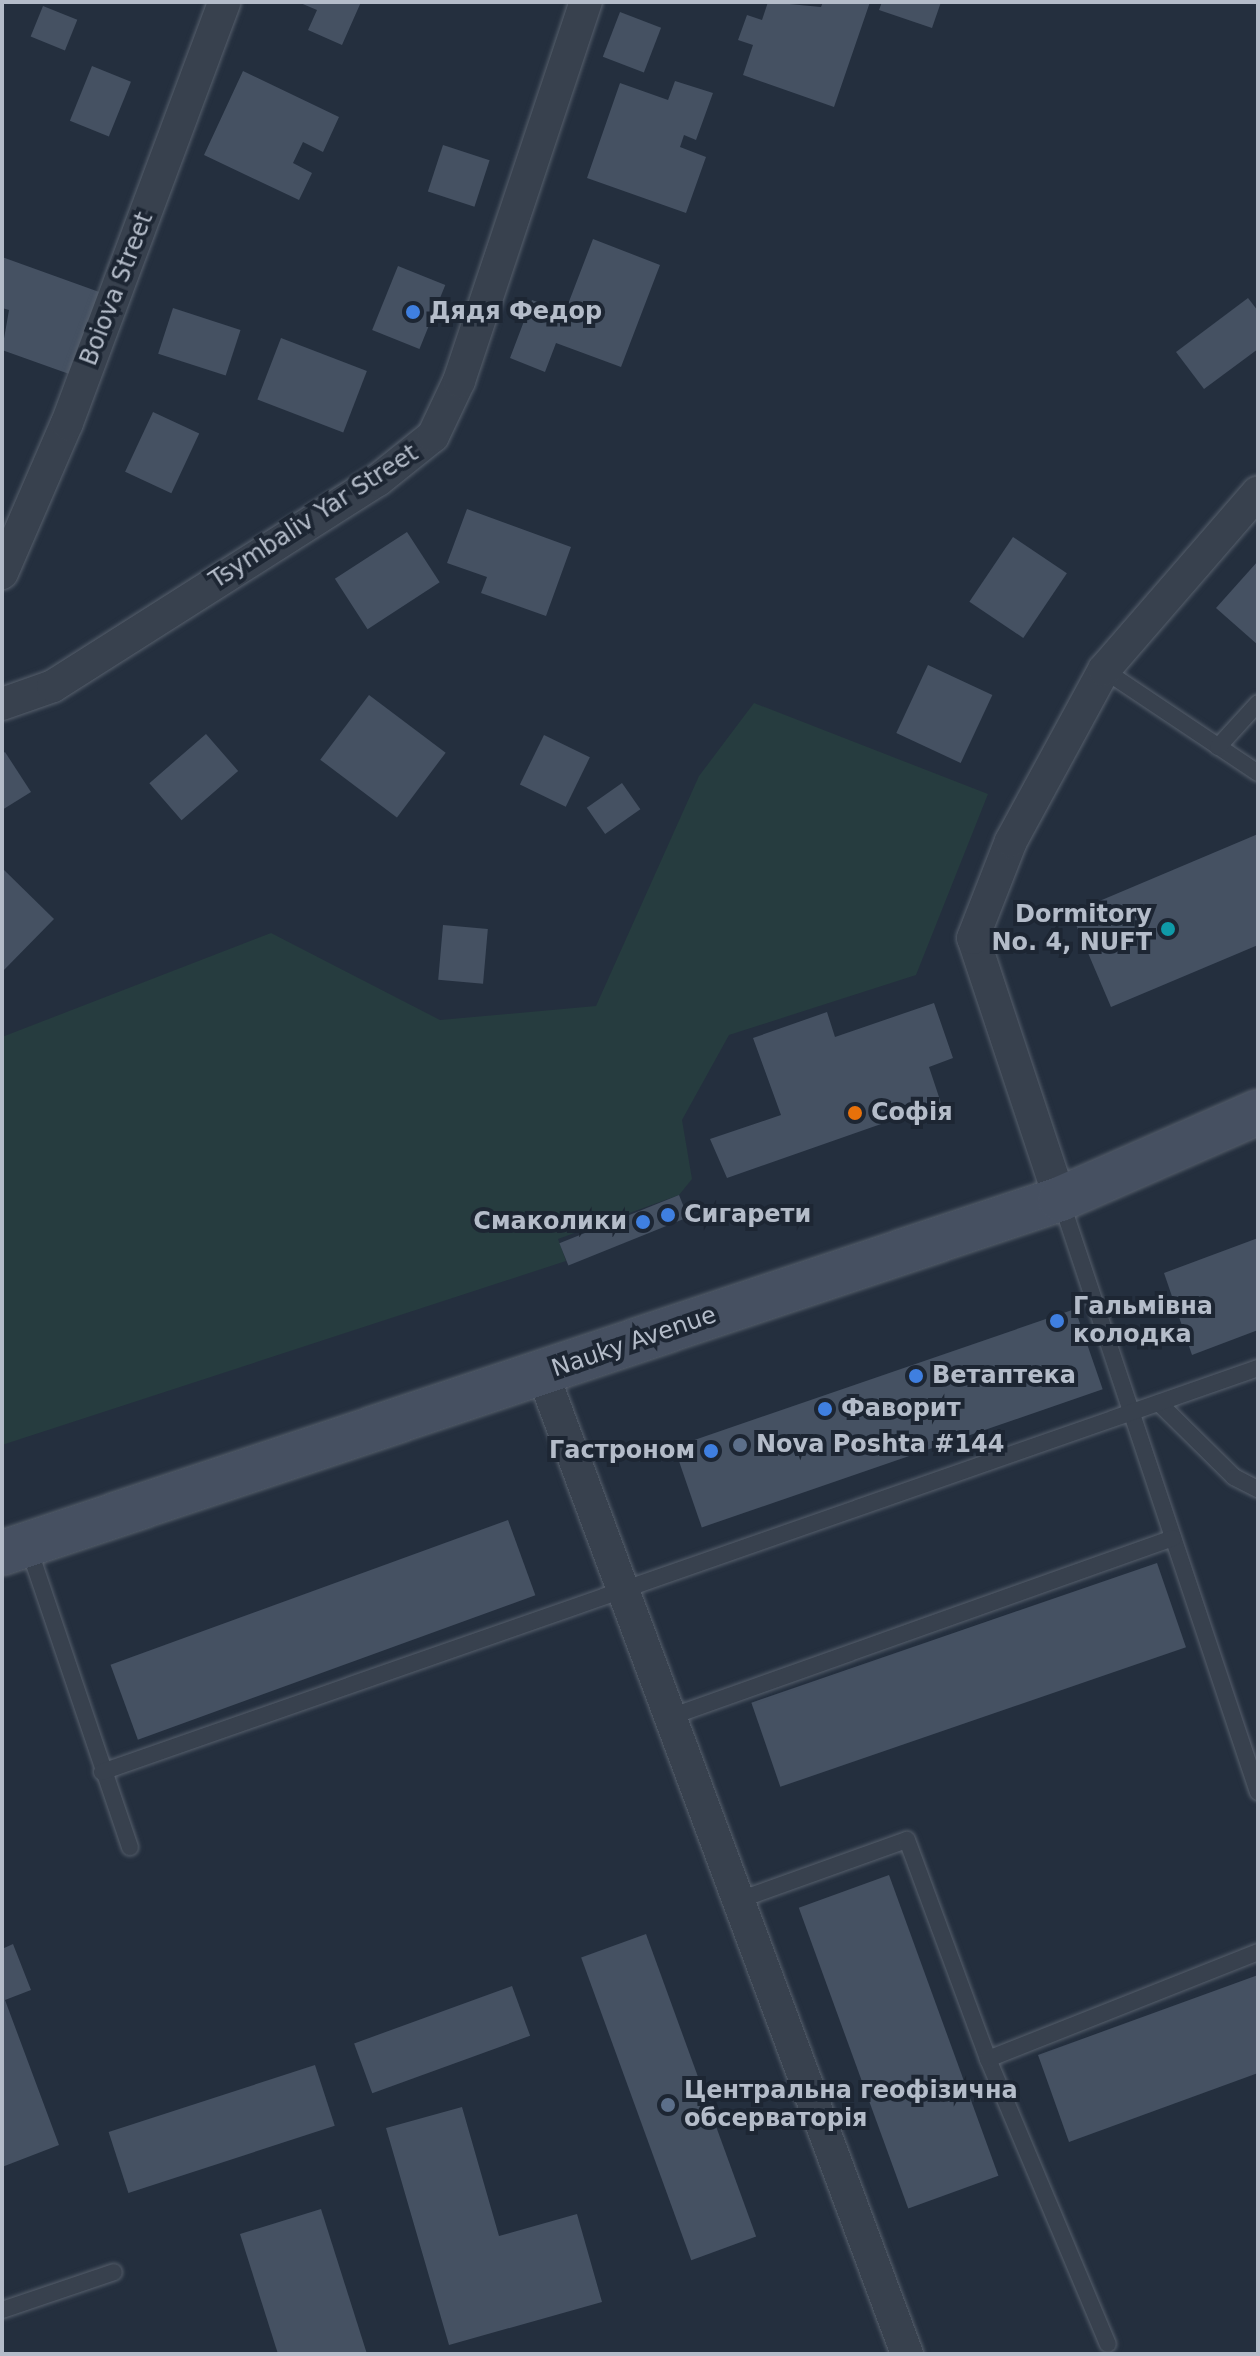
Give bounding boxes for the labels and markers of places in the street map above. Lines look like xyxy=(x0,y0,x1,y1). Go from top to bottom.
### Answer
place label: Дядя Федор xyxy=(429,298,602,326)
marker: Дядя Федор xyxy=(404,303,422,321)
place label: Dormitory No. 4, NUFT xyxy=(991,901,1152,957)
marker: Dormitory No. 4, NUFT xyxy=(1159,920,1177,938)
place label: Софія xyxy=(871,1099,953,1127)
marker: Софія xyxy=(846,1104,864,1122)
place label: Сигарети xyxy=(684,1201,811,1229)
marker: Сигарети xyxy=(659,1206,677,1224)
place label: Смаколики xyxy=(473,1208,627,1236)
marker: Смаколики xyxy=(634,1213,652,1231)
place label: Гальмівна колодка xyxy=(1073,1293,1213,1349)
marker: Гальмівна колодка xyxy=(1048,1312,1066,1330)
place label: Ветаптека xyxy=(932,1362,1076,1390)
marker: Ветаптека xyxy=(907,1367,925,1385)
place label: Фаворит xyxy=(841,1395,961,1423)
marker: Фаворит xyxy=(816,1400,834,1418)
place label: Nova Poshta #144 xyxy=(756,1431,1004,1459)
marker: Nova Poshta #144 xyxy=(731,1436,749,1454)
place label: Гастроном xyxy=(549,1437,695,1465)
marker: Гастроном xyxy=(702,1442,720,1460)
place label: Центральна геофізична обсерваторія xyxy=(684,2077,1018,2133)
marker: Центральна геофізична обсерваторія xyxy=(659,2096,677,2114)

